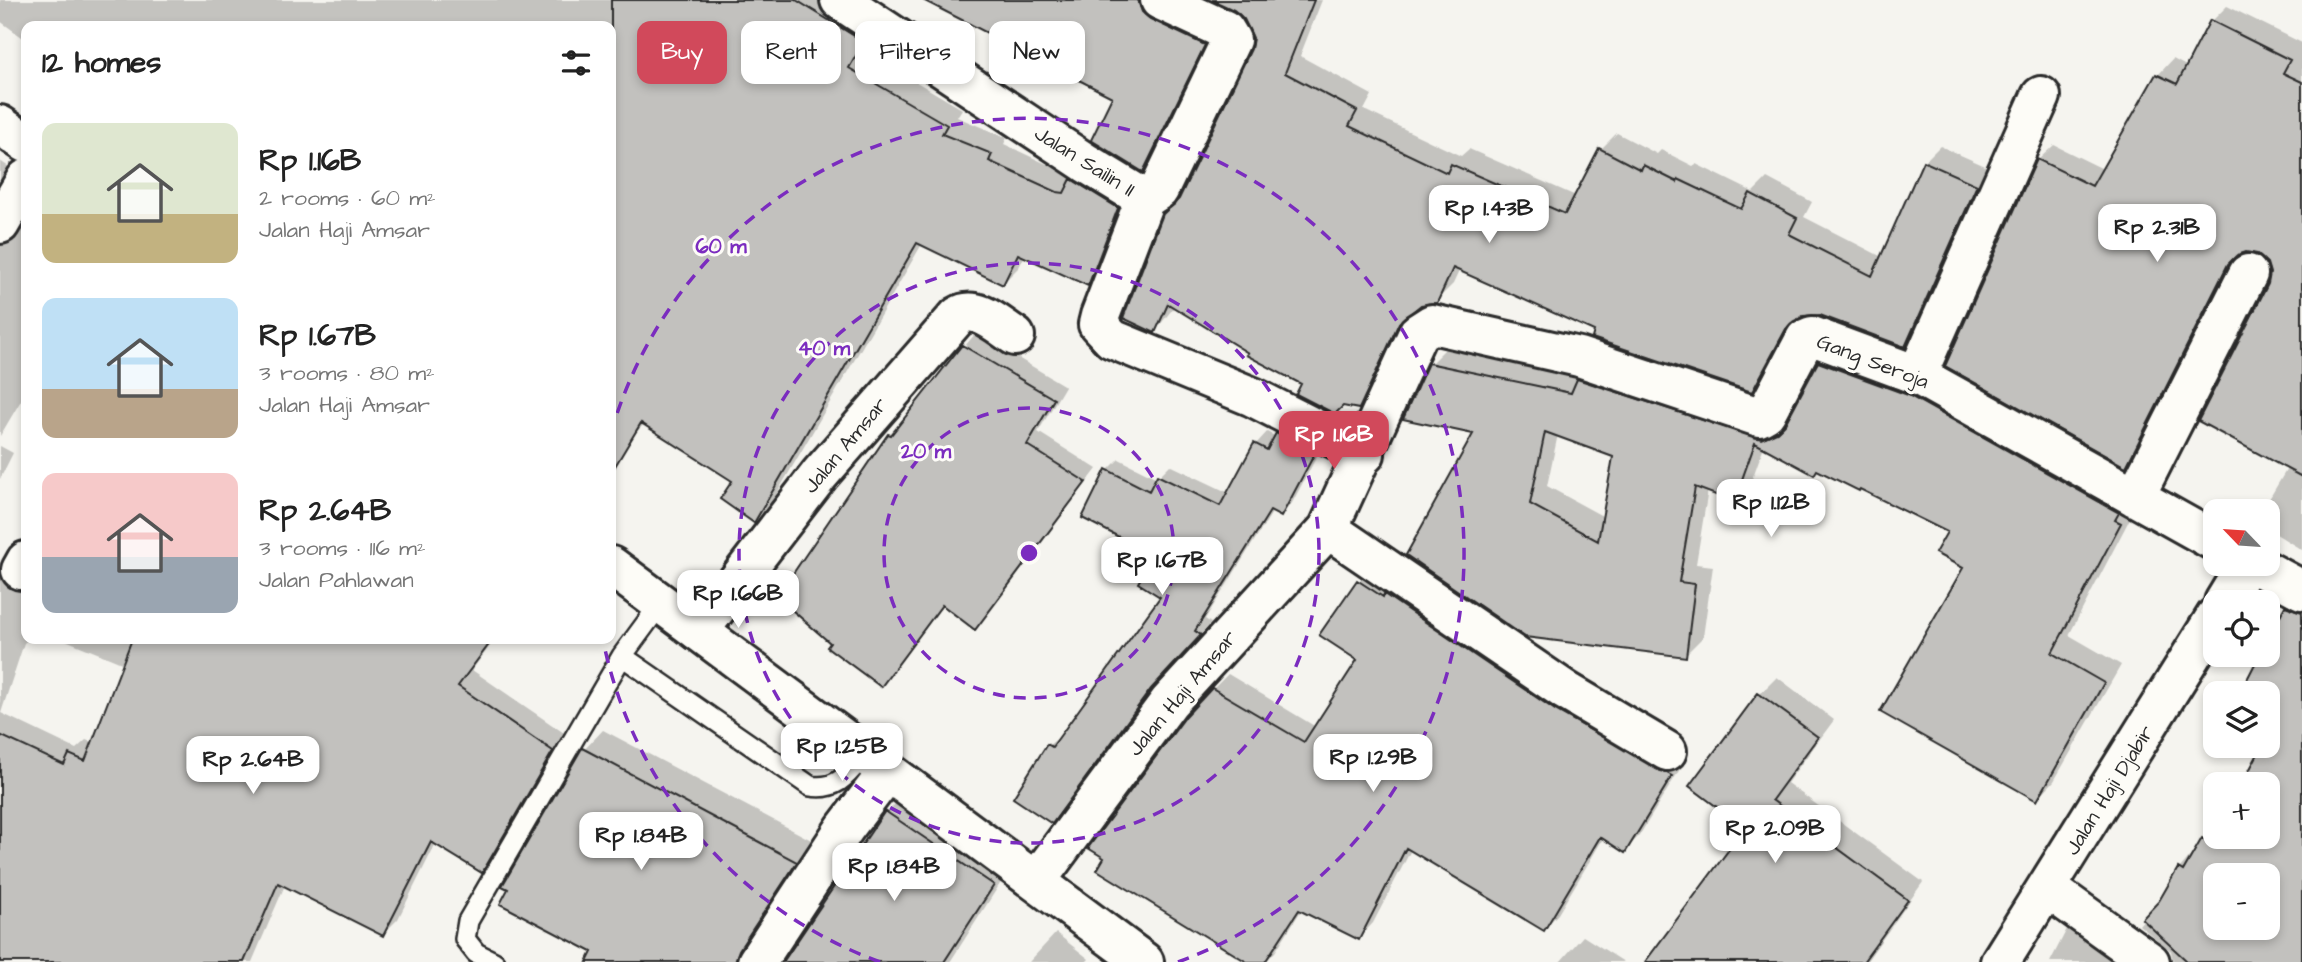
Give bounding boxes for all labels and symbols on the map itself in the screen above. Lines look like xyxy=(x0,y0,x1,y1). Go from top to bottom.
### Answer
street label: Jalan Sailin II xyxy=(1029,119,1141,204)
pin: Rp 1.43B xyxy=(1417,186,1561,245)
pin: Rp 2.31B xyxy=(2085,204,2229,264)
text: 60 m xyxy=(695,232,747,261)
street label: Gang Seroja xyxy=(1812,327,1933,398)
text: 40 m xyxy=(798,334,851,363)
street label: Jalan Amsar xyxy=(797,391,894,500)
pin: Rp 1.16B xyxy=(1262,412,1406,471)
text: 20 m xyxy=(900,437,952,466)
pin: Rp 1.12B xyxy=(1699,480,1843,539)
north arrow xyxy=(2203,499,2280,576)
pin: Rp 1.67B xyxy=(1090,538,1234,597)
centre of rings xyxy=(1017,541,1041,565)
pin: Rp 1.66B xyxy=(666,570,810,630)
street label: Jalan Haji Amsar xyxy=(1121,624,1244,762)
street label: Jalan Haji Djabir xyxy=(2058,719,2161,861)
pin: Rp 1.25B xyxy=(770,724,914,783)
pin: Rp 1.29B xyxy=(1301,734,1445,794)
pin: Rp 2.64B xyxy=(181,736,325,796)
pin: Rp 2.09B xyxy=(1703,806,1847,865)
pin: Rp 1.84B xyxy=(569,812,713,872)
pin: Rp 1.84B xyxy=(822,844,966,903)

